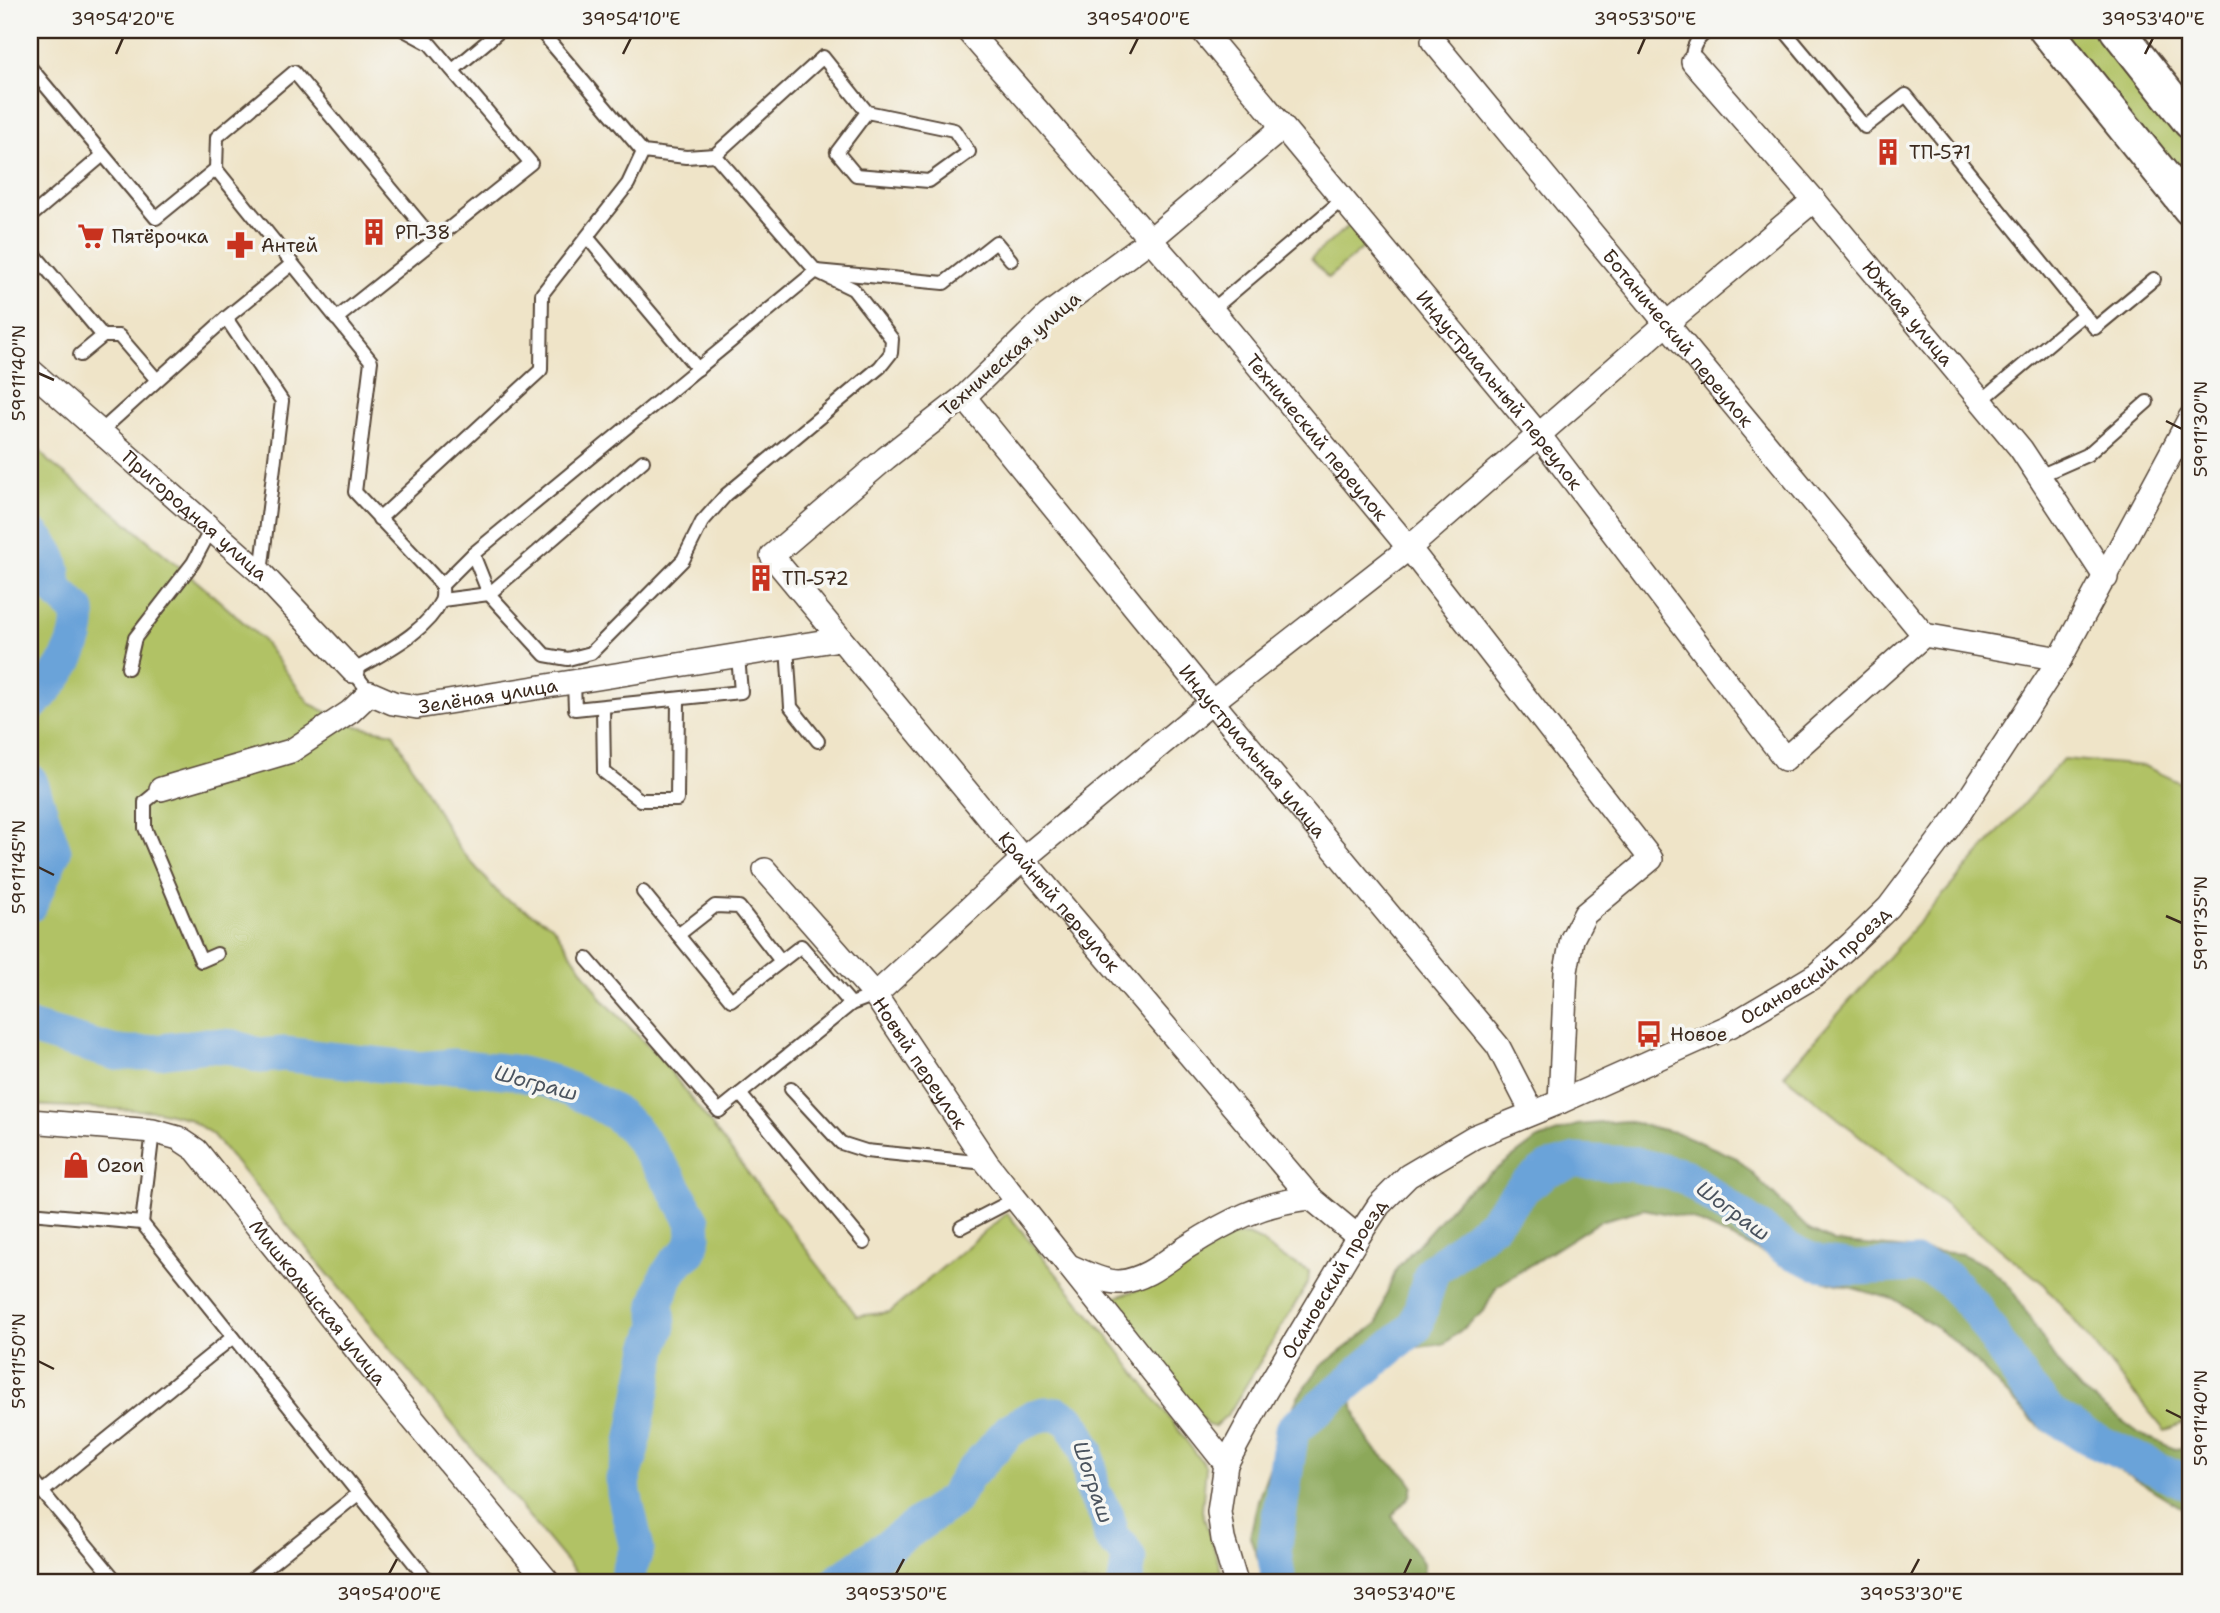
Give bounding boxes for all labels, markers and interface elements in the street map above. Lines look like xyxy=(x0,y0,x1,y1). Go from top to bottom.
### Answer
text: 39°54'20"E xyxy=(71,7,175,31)
text: 39°54'10"E xyxy=(581,7,681,31)
text: 39°54'00"E xyxy=(1086,7,1190,31)
text: 39°53'50"E xyxy=(1594,7,1696,31)
text: 39°53'40"E xyxy=(2101,7,2205,31)
building icon: ТП-571 xyxy=(1873,137,1903,167)
place label: ТП-571 xyxy=(1909,140,1971,165)
building icon: РП-38 xyxy=(359,217,389,247)
place label: РП-38 xyxy=(395,220,450,245)
supermarket icon: Пятёрочка xyxy=(76,221,106,251)
place label: Пятёрочка xyxy=(112,224,208,249)
pharmacy icon: Антей xyxy=(225,230,255,260)
place label: Антей xyxy=(261,233,318,258)
street label: Ботанический переулок xyxy=(1597,244,1759,432)
street label: Южная улица xyxy=(1857,256,1959,371)
street label: Индустриальный переулок xyxy=(1411,285,1588,495)
street label: Техническая улица xyxy=(934,286,1086,422)
text: 59°11'40"N xyxy=(7,325,31,421)
street label: Технический переулок xyxy=(1241,348,1394,526)
text: 59°11'30"N xyxy=(2189,381,2213,477)
street label: Пригородная улица xyxy=(117,445,273,586)
building icon: ТП-572 xyxy=(746,563,776,593)
place label: ТП-572 xyxy=(782,566,849,591)
street label: Индустриальная улица xyxy=(1174,659,1332,843)
street label: Зелёная улица xyxy=(417,672,559,719)
text: 59°11'45"N xyxy=(7,820,31,914)
street label: Крайный переулок xyxy=(993,826,1126,977)
text: 59°11'35"N xyxy=(2189,876,2213,970)
street label: Осановский проезд xyxy=(1735,901,1895,1030)
street label: Новый переулок xyxy=(867,992,973,1134)
bus stop icon: Новое xyxy=(1634,1019,1664,1049)
place label: Новое xyxy=(1670,1022,1728,1047)
water label: Шограш xyxy=(491,1058,581,1108)
shop icon: Ozon xyxy=(61,1150,91,1180)
place label: Ozon xyxy=(97,1153,144,1178)
water label: Шограш xyxy=(1690,1175,1776,1247)
street label: Осановский проезд xyxy=(1275,1194,1392,1363)
street label: Мишкольцская улица xyxy=(244,1214,392,1390)
text: 59°11'50"N xyxy=(7,1313,31,1409)
text: 59°11'40"N xyxy=(2189,1370,2213,1466)
water label: Шограш xyxy=(1066,1437,1120,1527)
text: 39°54'00"E xyxy=(337,1582,441,1606)
text: 39°53'50"E xyxy=(845,1582,947,1606)
text: 39°53'40"E xyxy=(1352,1582,1456,1606)
text: 39°53'30"E xyxy=(1859,1582,1963,1606)

